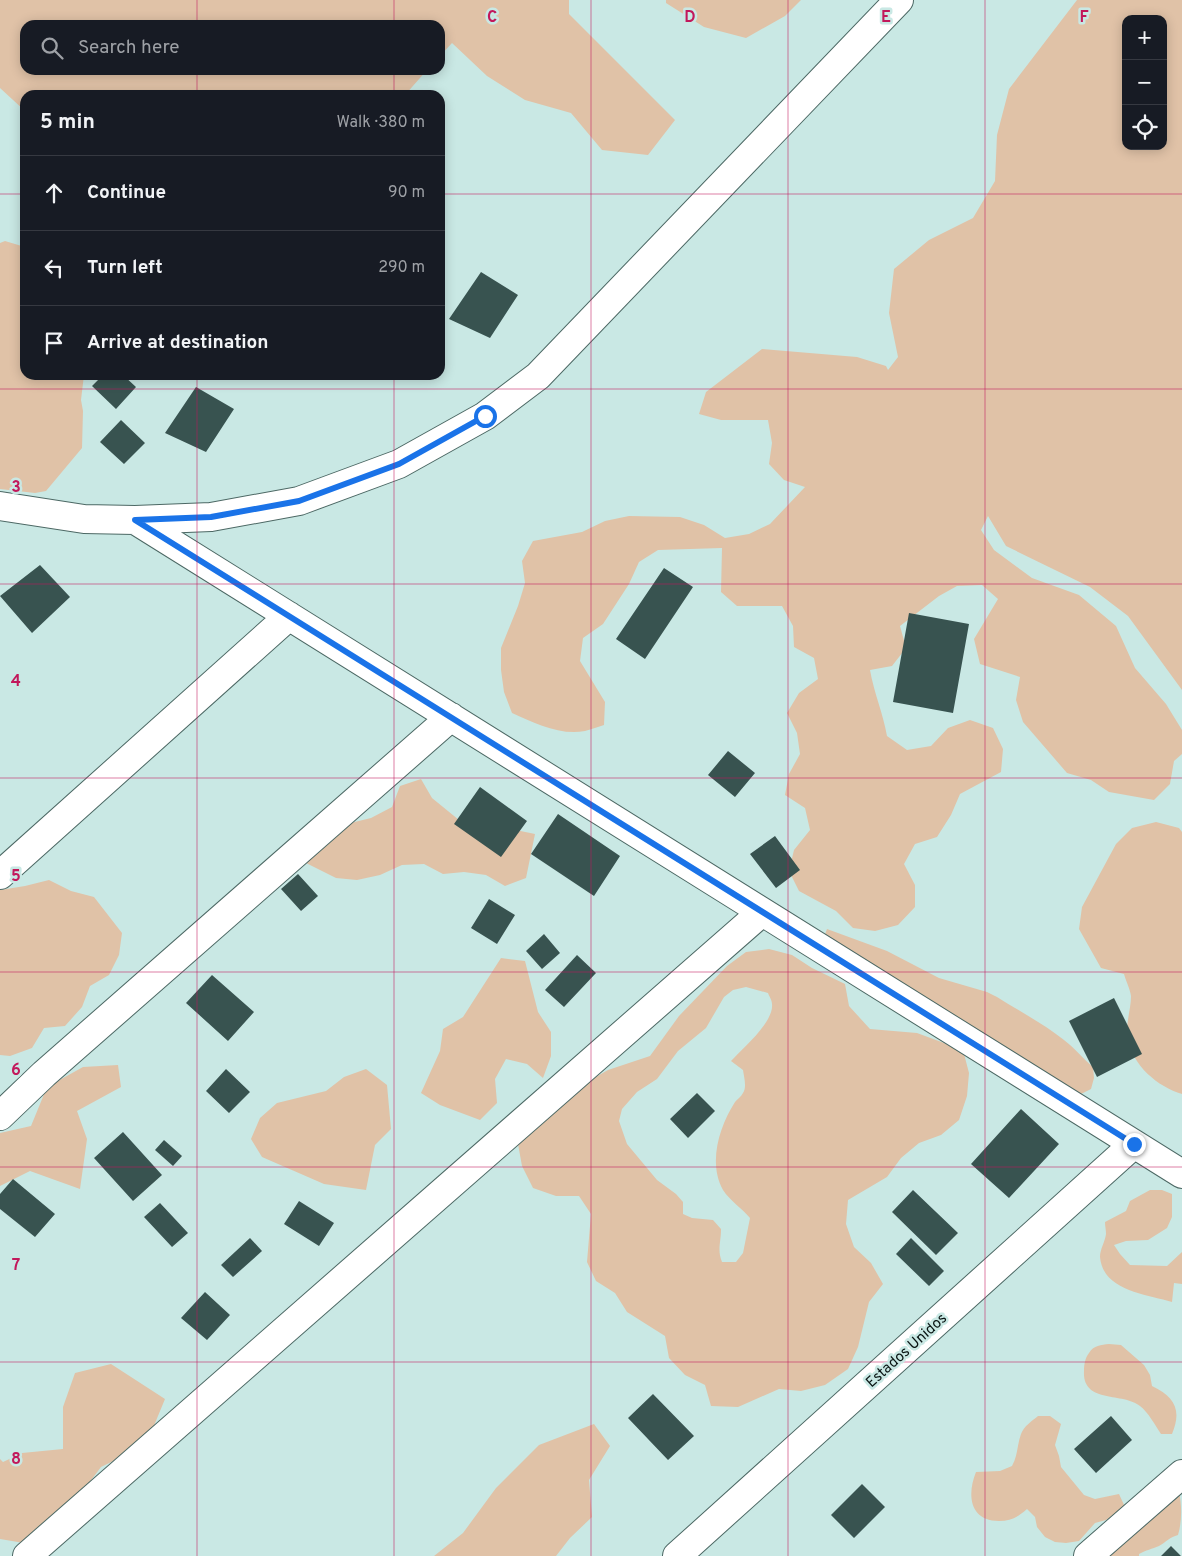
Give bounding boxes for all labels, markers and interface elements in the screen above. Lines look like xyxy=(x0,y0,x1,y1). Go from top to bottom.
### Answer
text: C xyxy=(487,8,497,28)
text: D xyxy=(684,8,696,28)
text: E xyxy=(881,8,891,28)
text: F xyxy=(1079,8,1089,28)
map controls xyxy=(1122,15,1167,150)
button: + xyxy=(1122,15,1167,60)
search box xyxy=(20,20,445,75)
icon: search xyxy=(38,34,66,62)
text: Search here xyxy=(78,36,180,60)
button: − xyxy=(1122,60,1167,105)
button: locate xyxy=(1122,105,1167,150)
text: 5 min xyxy=(40,109,95,136)
text: Walk · 380 m xyxy=(337,113,425,133)
icon: ahead xyxy=(40,179,68,207)
text: Continue xyxy=(87,181,166,205)
text: 90 m xyxy=(388,183,425,203)
icon: left xyxy=(40,254,68,282)
text: Turn left xyxy=(87,256,163,280)
text: 290 m xyxy=(378,258,425,278)
icon: arrive xyxy=(40,329,68,357)
text: Arrive at destination xyxy=(87,331,268,355)
route start xyxy=(474,405,497,428)
text: 3 xyxy=(11,478,21,498)
text: 4 xyxy=(11,672,21,692)
text: 5 xyxy=(11,867,21,887)
text: 6 xyxy=(11,1061,21,1081)
route end xyxy=(1123,1133,1146,1156)
text: 7 xyxy=(12,1256,20,1276)
street label: Estados Unidos xyxy=(862,1310,952,1393)
text: 8 xyxy=(11,1450,21,1470)

